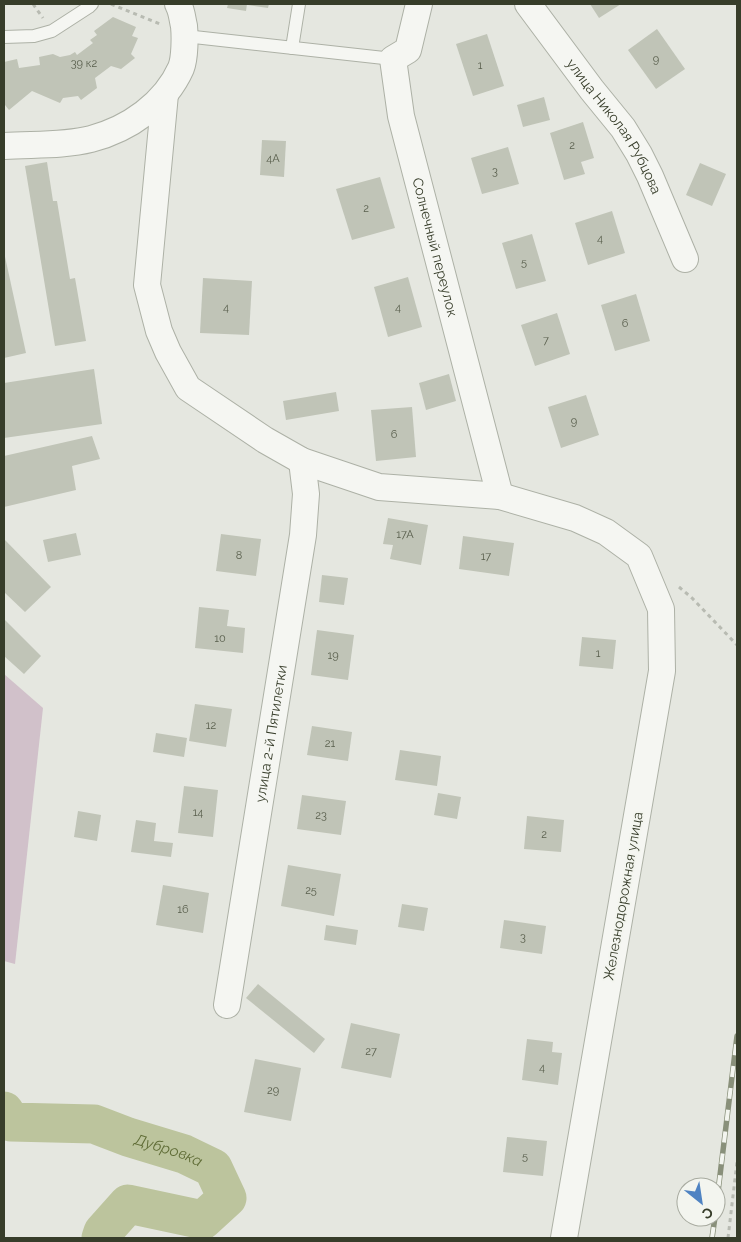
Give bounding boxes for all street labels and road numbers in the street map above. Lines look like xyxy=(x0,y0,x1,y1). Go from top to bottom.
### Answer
street label: улица Николая Рубцова xyxy=(563,55,665,196)
street label: Солнечный переулок xyxy=(409,176,461,319)
street label: улица 2-й Пятилетки xyxy=(252,664,290,803)
street label: Железнодорожная улица xyxy=(600,810,646,982)

